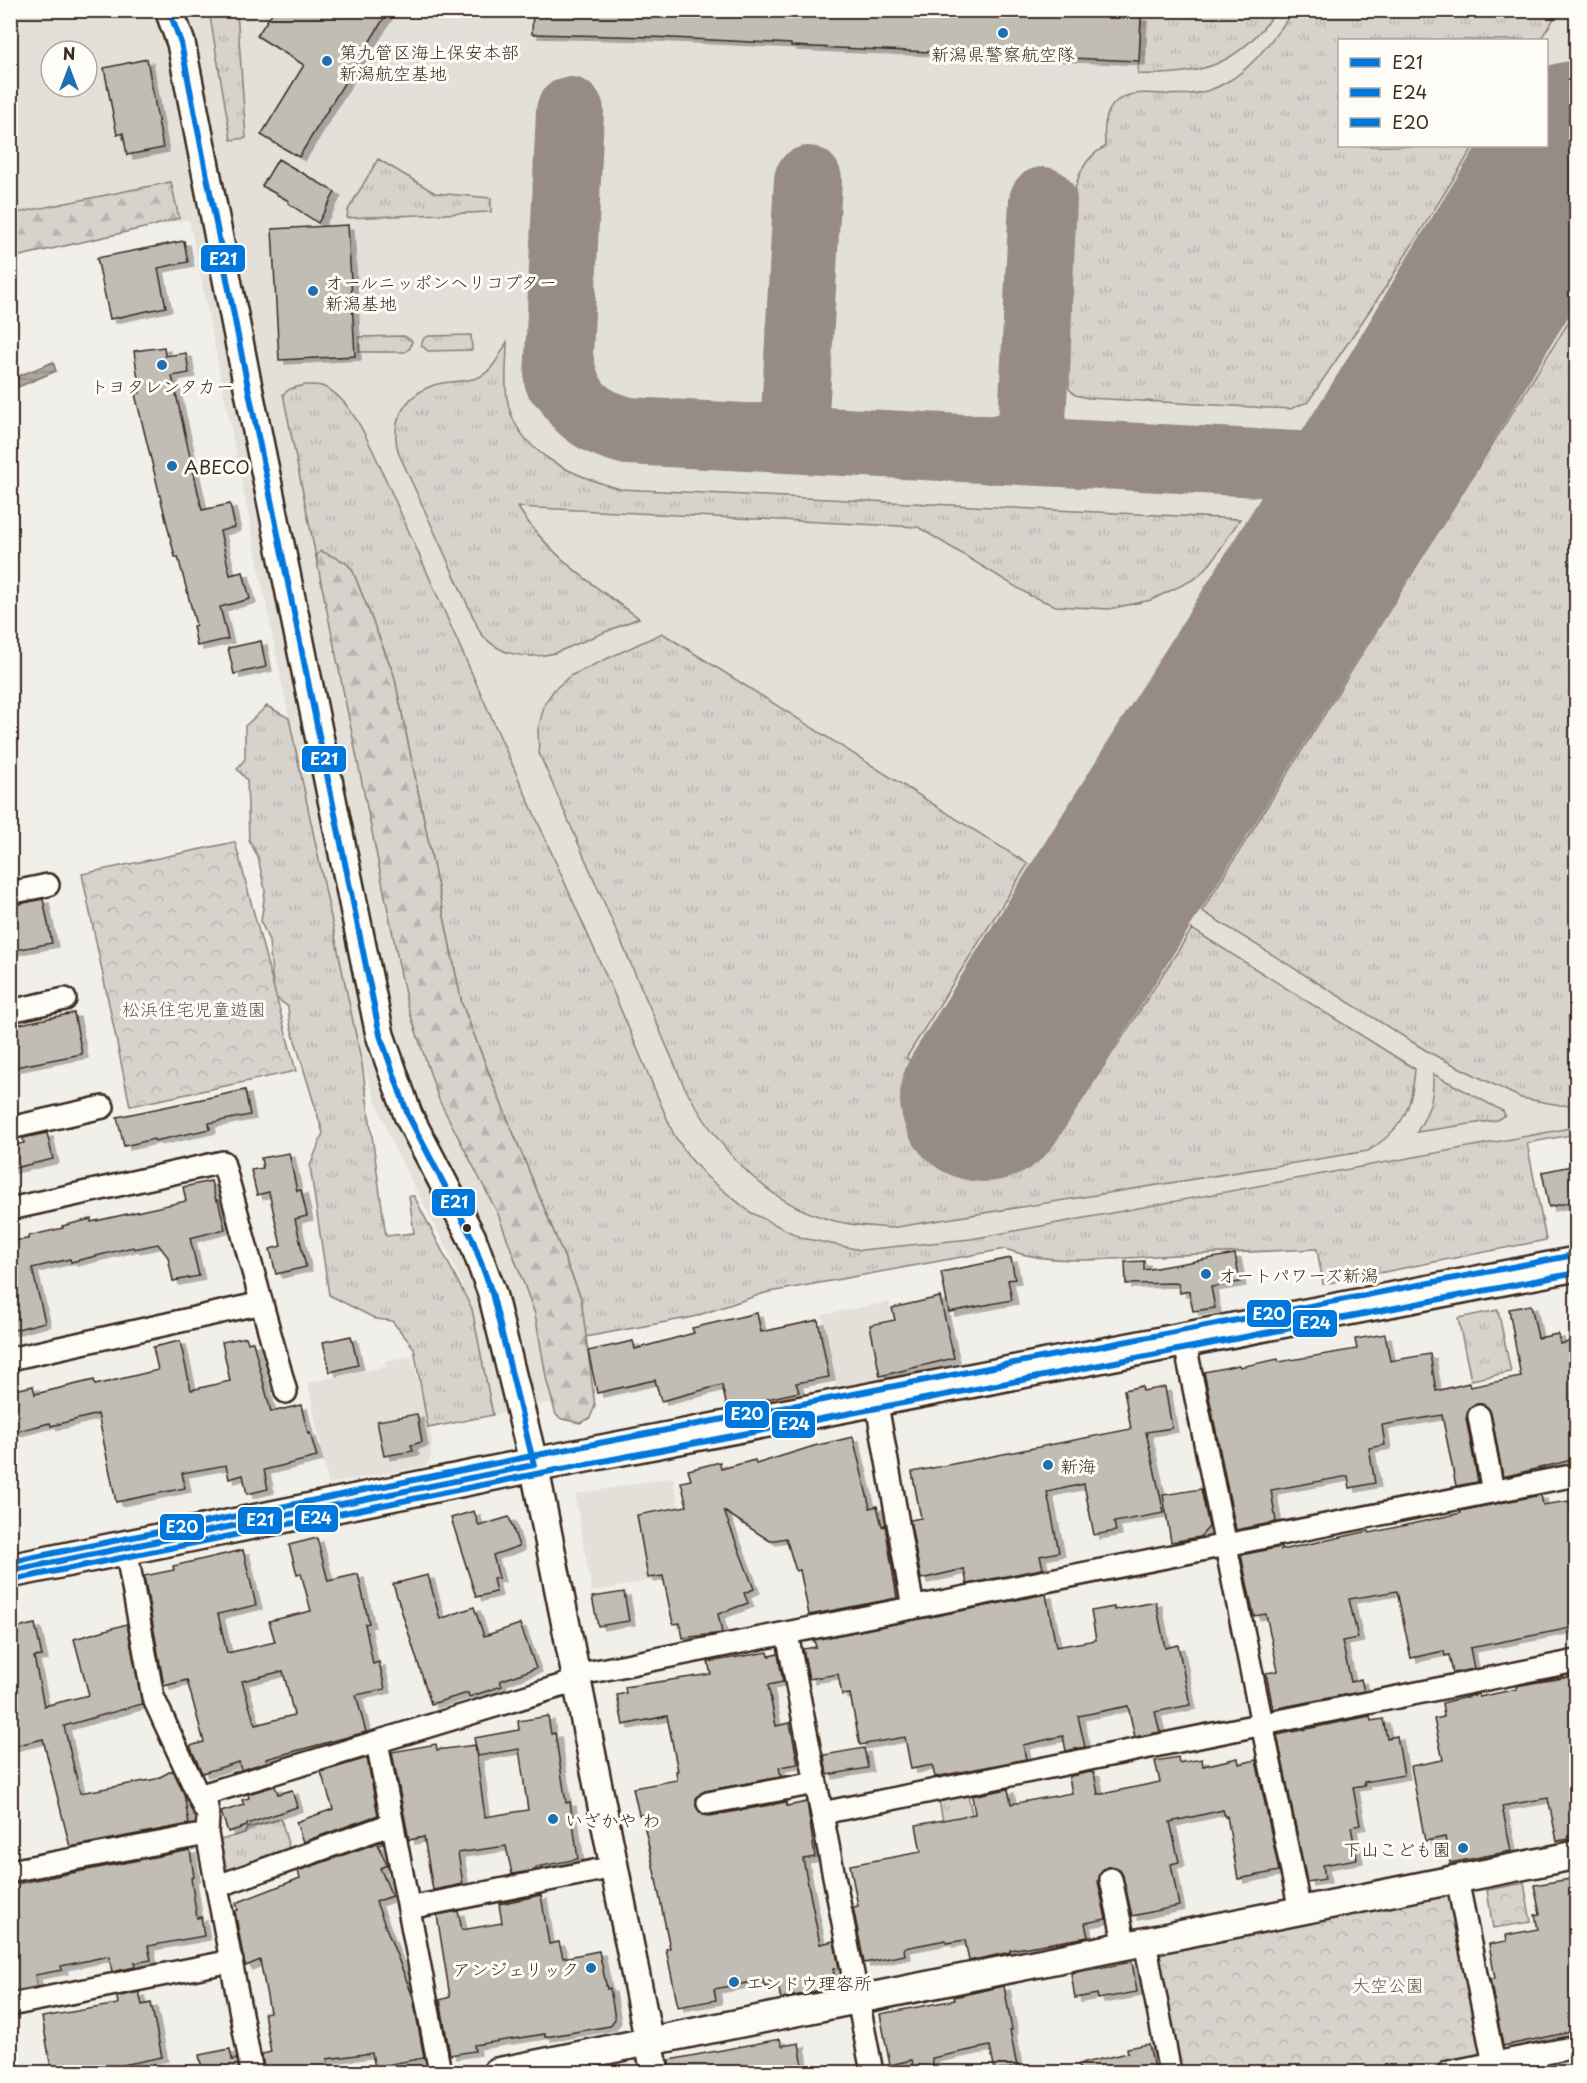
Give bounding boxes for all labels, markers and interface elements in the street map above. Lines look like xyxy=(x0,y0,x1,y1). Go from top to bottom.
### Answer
marker: 新潟県警察航空隊 xyxy=(996,26,1010,40)
place label: 第九管区海上保安本部 新潟航空基地 xyxy=(339,38,519,86)
north arrow xyxy=(39,39,99,99)
legend xyxy=(1338,39,1548,147)
place label: 新潟県警察航空隊 xyxy=(931,40,1075,67)
text: N xyxy=(63,41,75,65)
text: E21 xyxy=(1392,48,1423,75)
marker: 第九管区海上保安本部 新潟航空基地 xyxy=(320,54,334,68)
text: E24 xyxy=(1392,78,1427,105)
text: E20 xyxy=(1392,108,1429,135)
line badge: E21 xyxy=(200,244,246,273)
text: E21 xyxy=(209,246,237,270)
place label: オールニッポンヘリコプター 新潟基地 xyxy=(325,268,557,316)
marker: オールニッポンヘリコプター 新潟基地 xyxy=(306,284,320,298)
marker: トヨタレンタカー xyxy=(155,358,169,372)
place label: トヨタレンタカー xyxy=(90,372,234,399)
place label: ABECO xyxy=(184,453,250,480)
marker: ABECO xyxy=(165,459,179,473)
line badge: E21 xyxy=(301,745,347,773)
text: E21 xyxy=(310,746,338,770)
park label: 松浜住宅児童遊園 xyxy=(122,995,266,1022)
line badge: E21 xyxy=(431,1188,476,1217)
text: E21 xyxy=(440,1189,468,1213)
unlabelled marker xyxy=(461,1222,473,1234)
place label: オートパワーズ新潟 xyxy=(1218,1261,1379,1288)
marker: オートパワーズ新潟 xyxy=(1199,1267,1213,1281)
line badge: E20 xyxy=(1246,1299,1292,1328)
text: E20 xyxy=(1253,1301,1286,1325)
line badge: E24 xyxy=(1292,1309,1338,1338)
text: E24 xyxy=(1299,1310,1331,1334)
line badge: E20 xyxy=(724,1400,770,1429)
text: E20 xyxy=(731,1401,764,1425)
line badge: E24 xyxy=(771,1410,816,1439)
text: E24 xyxy=(778,1411,810,1435)
place label: 新海 xyxy=(1060,1452,1096,1479)
marker: 新海 xyxy=(1041,1458,1055,1472)
line badge: E24 xyxy=(294,1504,339,1533)
text: E24 xyxy=(300,1505,332,1529)
line badge: E21 xyxy=(237,1506,283,1535)
text: E21 xyxy=(246,1507,274,1531)
line badge: E20 xyxy=(159,1513,205,1541)
text: E20 xyxy=(166,1514,199,1538)
place label: いざかや わ xyxy=(565,1806,661,1833)
marker: いざかや わ xyxy=(546,1812,560,1826)
place label: 下山こども園 xyxy=(1343,1835,1451,1862)
marker: 下山こども園 xyxy=(1456,1841,1470,1855)
place label: アンジェリック xyxy=(453,1955,579,1982)
marker: アンジェリック xyxy=(584,1961,598,1975)
place label: エンドウ理容所 xyxy=(746,1969,872,1996)
park label: 大空公園 xyxy=(1352,1971,1424,1998)
marker: エンドウ理容所 xyxy=(727,1975,741,1989)

